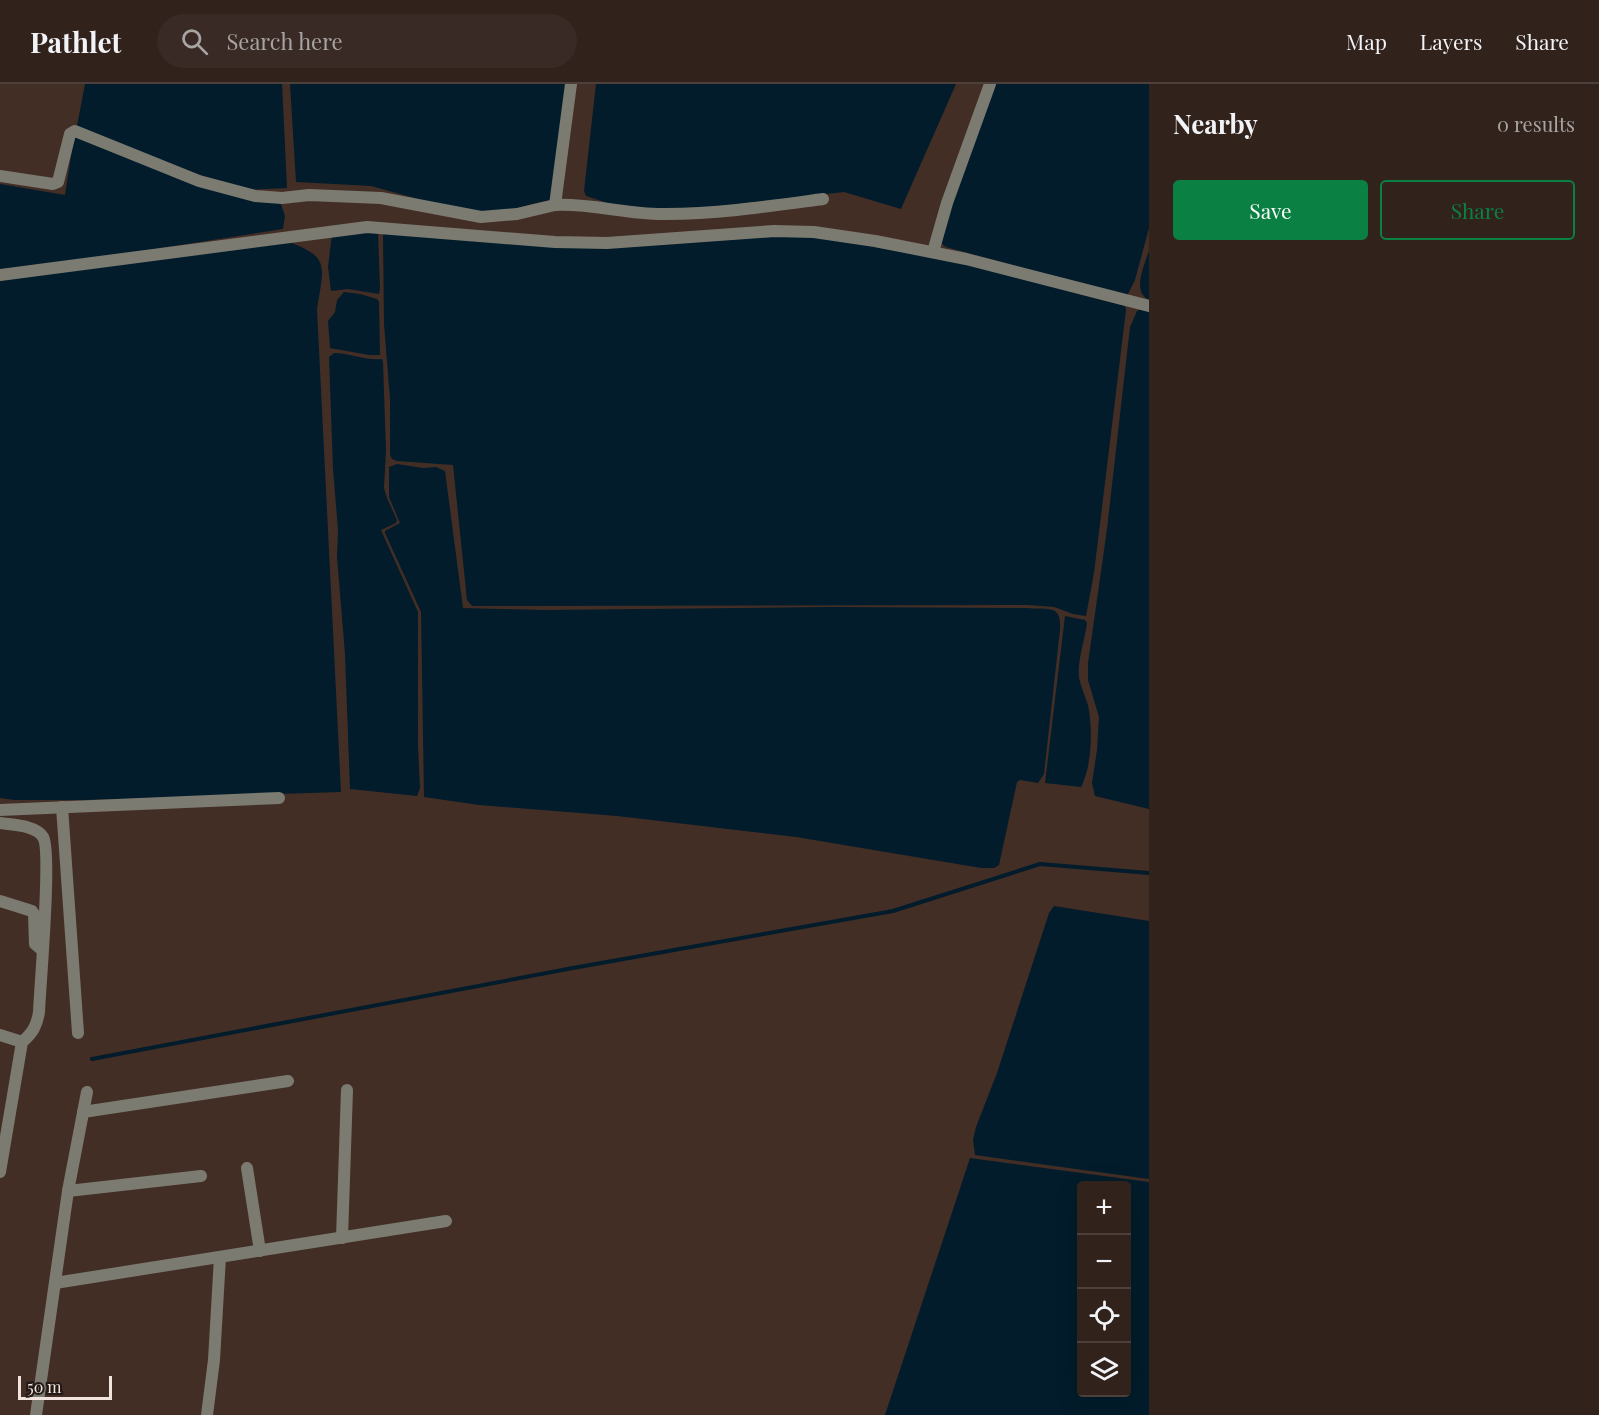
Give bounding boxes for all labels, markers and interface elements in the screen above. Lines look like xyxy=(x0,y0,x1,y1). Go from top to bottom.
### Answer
search box xyxy=(157,14,577,68)
text: Pathlet xyxy=(30,23,121,60)
icon: search xyxy=(178,25,211,58)
text: Search here xyxy=(226,26,343,56)
text: Map xyxy=(1346,27,1387,55)
text: Layers xyxy=(1420,27,1482,55)
text: Share xyxy=(1515,27,1569,55)
text: Nearby xyxy=(1173,106,1258,141)
text: 0 results xyxy=(1497,110,1575,137)
button: Save xyxy=(1173,180,1368,240)
button: Share xyxy=(1380,180,1575,240)
map controls xyxy=(1077,1181,1131,1397)
button: + xyxy=(1077,1181,1131,1235)
button: − xyxy=(1077,1235,1131,1289)
button: locate xyxy=(1077,1289,1131,1343)
button: layers xyxy=(1077,1343,1131,1397)
scale bar xyxy=(18,1373,112,1400)
text: 50 m xyxy=(27,1376,61,1397)

